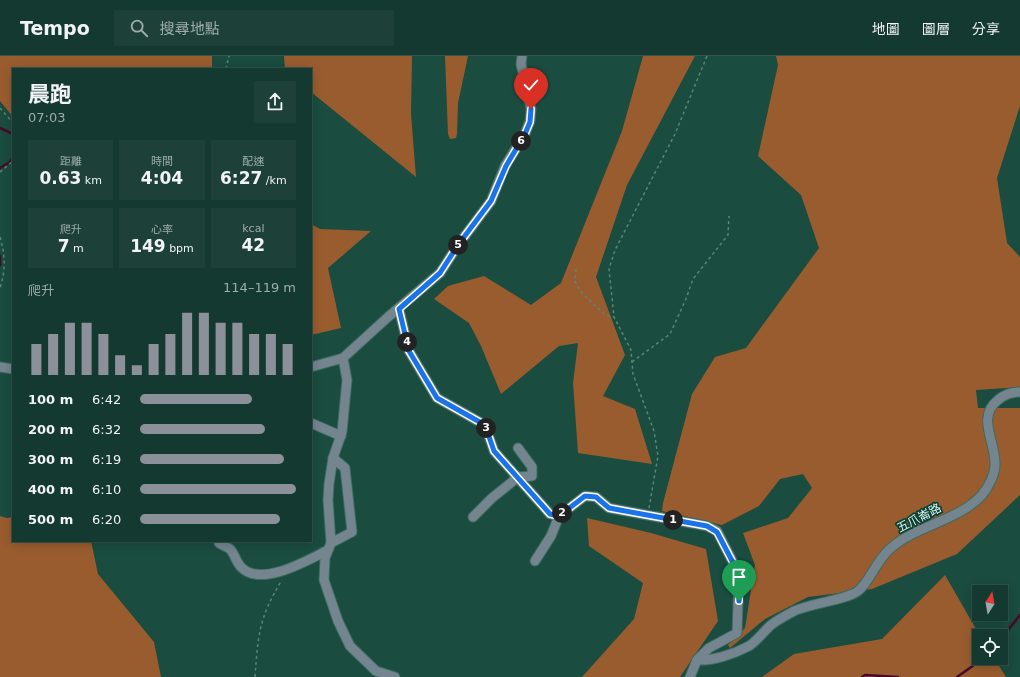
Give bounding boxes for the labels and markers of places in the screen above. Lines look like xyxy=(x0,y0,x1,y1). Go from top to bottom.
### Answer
pin xyxy=(514,68,548,109)
pin: 6 xyxy=(511,131,531,151)
pin: 5 xyxy=(448,235,468,255)
pin: 4 xyxy=(397,332,417,352)
pin: 3 xyxy=(476,418,496,438)
pin: 2 xyxy=(552,503,572,523)
pin: 1 xyxy=(663,510,683,530)
pin xyxy=(722,560,756,601)

